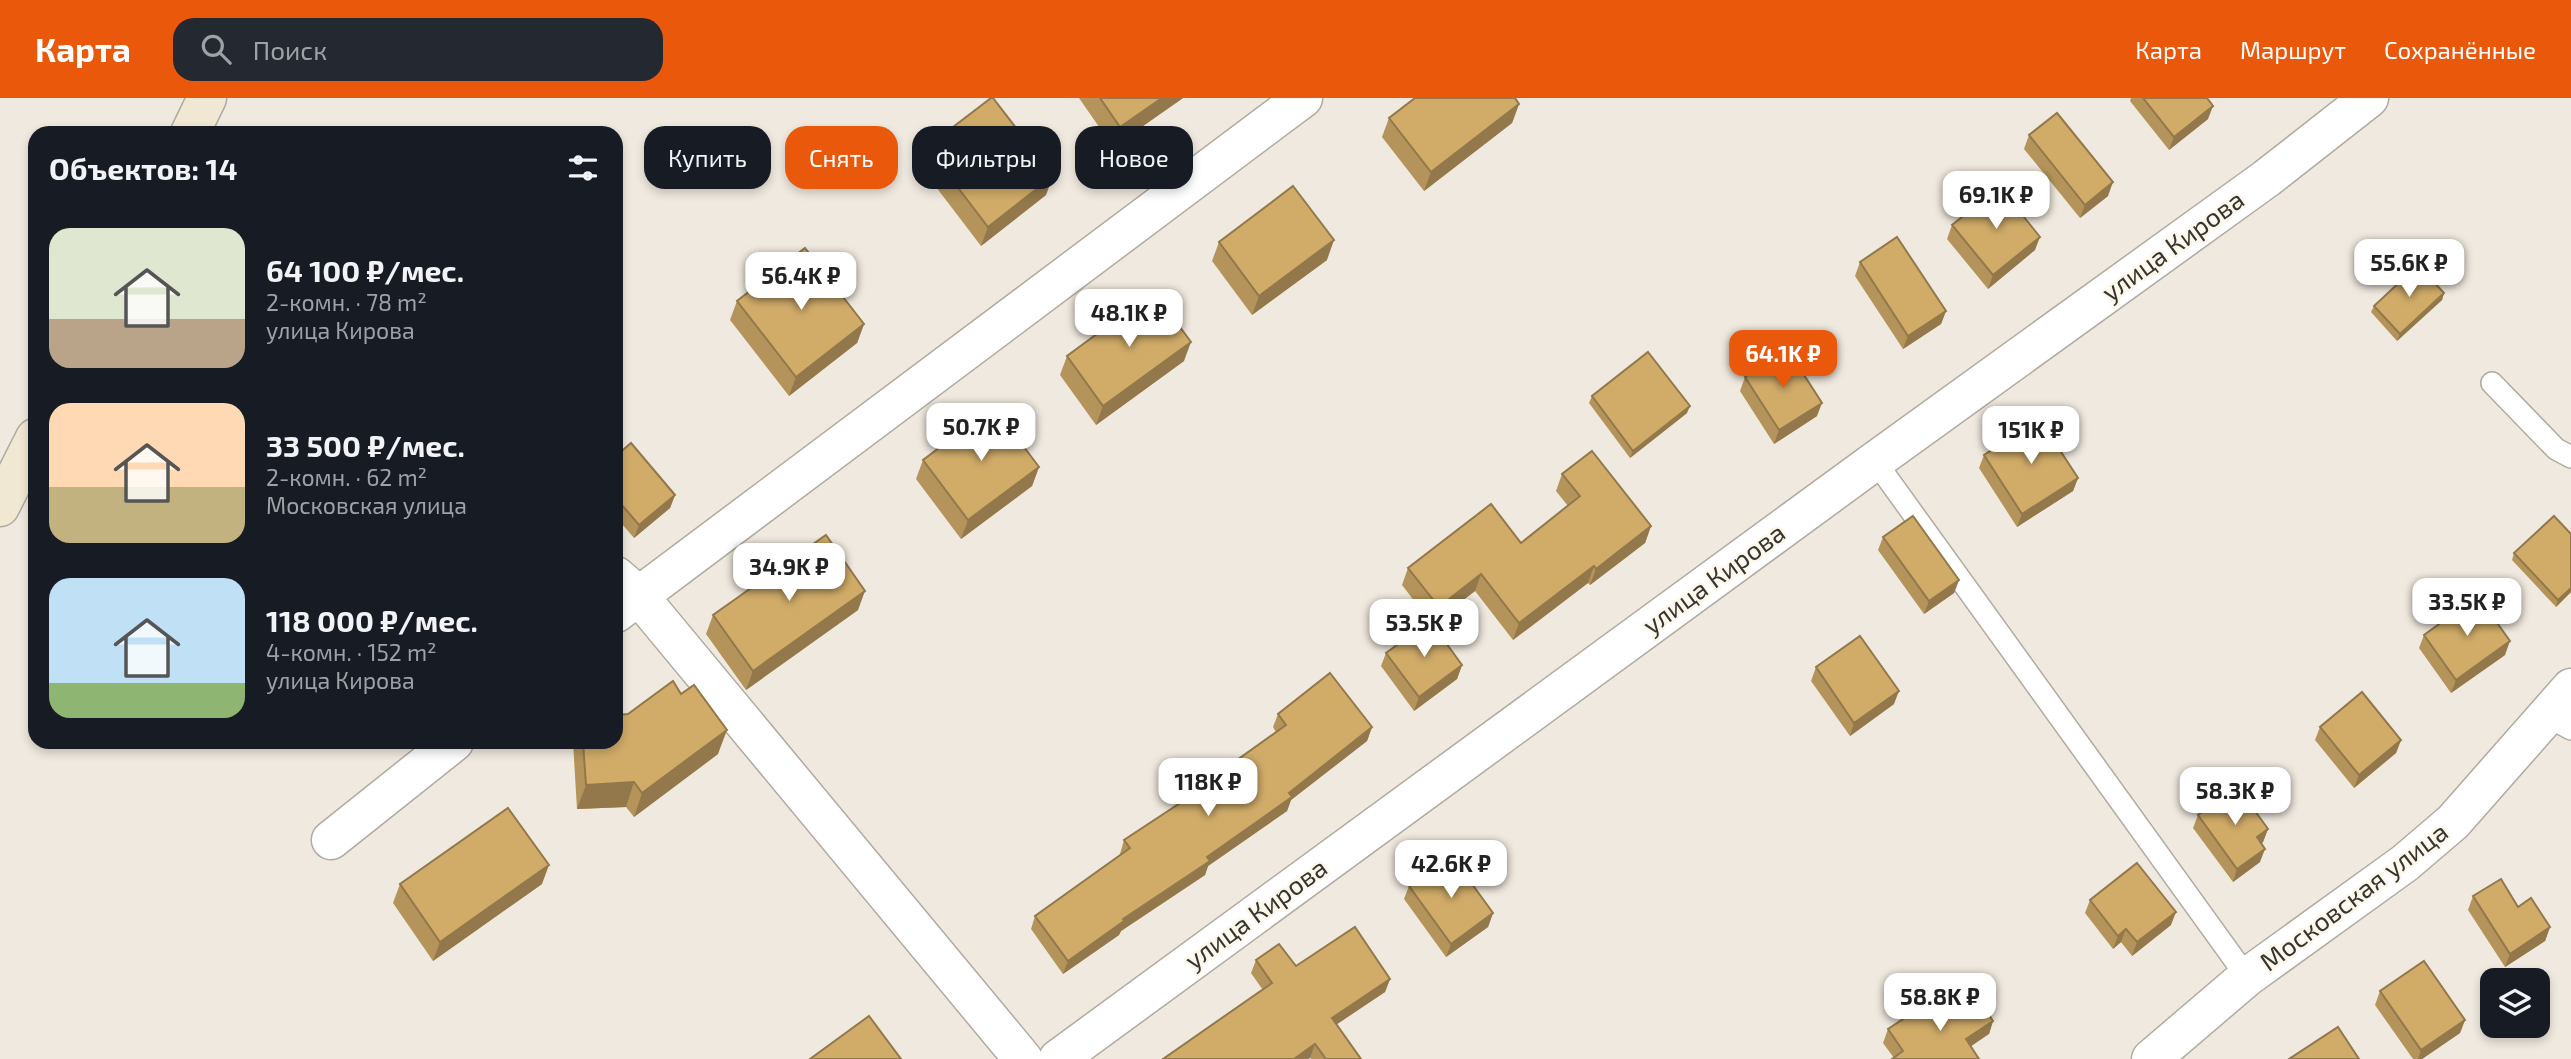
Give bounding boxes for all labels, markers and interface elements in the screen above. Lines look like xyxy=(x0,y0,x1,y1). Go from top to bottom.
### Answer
search box xyxy=(173,18,663,81)
text: Карта xyxy=(35,29,131,69)
icon: search xyxy=(197,30,235,68)
text: Поиск xyxy=(253,34,327,65)
text: Карта xyxy=(2135,35,2202,64)
text: Маршрут xyxy=(2240,35,2346,64)
text: Сохранённые xyxy=(2384,35,2536,64)
chip: Купить xyxy=(644,126,771,189)
chip: Снять xyxy=(785,126,898,189)
chip: Фильтры xyxy=(912,126,1061,189)
chip: Новое xyxy=(1075,126,1193,189)
icon: filters xyxy=(564,149,602,187)
text: Объектов: 14 xyxy=(49,150,238,186)
pin: 69.1K ₽ xyxy=(1931,172,2061,231)
text: 69.1K ₽ xyxy=(1959,180,2033,208)
street label: улица Кирова xyxy=(2095,183,2250,308)
pin: 55.6K ₽ xyxy=(2344,240,2474,299)
text: 55.6K ₽ xyxy=(2370,248,2448,276)
text: 64 100 ₽/мес. xyxy=(266,252,464,288)
pin: 56.4K ₽ xyxy=(736,252,866,312)
icon: home xyxy=(105,256,189,340)
text: 56.4K ₽ xyxy=(761,261,841,289)
text: 2-комн. · 78 m² xyxy=(266,288,427,316)
pin: 48.1K ₽ xyxy=(1064,289,1194,349)
text: 48.1K ₽ xyxy=(1091,298,1167,326)
text: улица Кирова xyxy=(266,316,415,344)
pin: 64.1K ₽ xyxy=(1718,330,1848,390)
text: 64.1K ₽ xyxy=(1745,339,1821,367)
pin: 50.7K ₽ xyxy=(916,404,1046,463)
pin: 151K ₽ xyxy=(1974,406,2088,466)
text: 50.7K ₽ xyxy=(942,412,1020,440)
text: 151K ₽ xyxy=(1998,415,2064,443)
text: 33 500 ₽/мес. xyxy=(266,427,465,463)
icon: home xyxy=(105,431,189,515)
text: 2-комн. · 62 m² xyxy=(266,463,427,491)
text: Московская улица xyxy=(266,491,467,519)
street label: улица Кирова xyxy=(1636,516,1791,641)
pin: 34.9K ₽ xyxy=(724,544,854,603)
text: 34.9K ₽ xyxy=(749,552,829,580)
pin: 33.5K ₽ xyxy=(2402,578,2532,638)
text: 33.5K ₽ xyxy=(2428,587,2506,615)
pin: 53.5K ₽ xyxy=(1359,600,1489,659)
text: 118 000 ₽/мес. xyxy=(266,602,478,638)
icon: home xyxy=(105,606,189,690)
text: 53.5K ₽ xyxy=(1386,608,1462,636)
text: 4-комн. · 152 m² xyxy=(266,638,437,666)
text: улица Кирова xyxy=(266,666,415,694)
pin: 118K ₽ xyxy=(1151,758,1265,818)
text: 118K ₽ xyxy=(1174,767,1242,795)
pin: 58.3K ₽ xyxy=(2170,768,2300,827)
text: 58.3K ₽ xyxy=(2196,776,2274,804)
street label: Московская улица xyxy=(2253,815,2454,977)
pin: 42.6K ₽ xyxy=(1386,840,1516,900)
text: 42.6K ₽ xyxy=(1411,849,1491,877)
street label: улица Кирова xyxy=(1178,851,1333,976)
map controls xyxy=(2480,968,2550,1038)
button: layers xyxy=(2480,968,2550,1038)
pin: 58.8K ₽ xyxy=(1875,974,2005,1033)
text: 58.8K ₽ xyxy=(1900,982,1980,1010)

